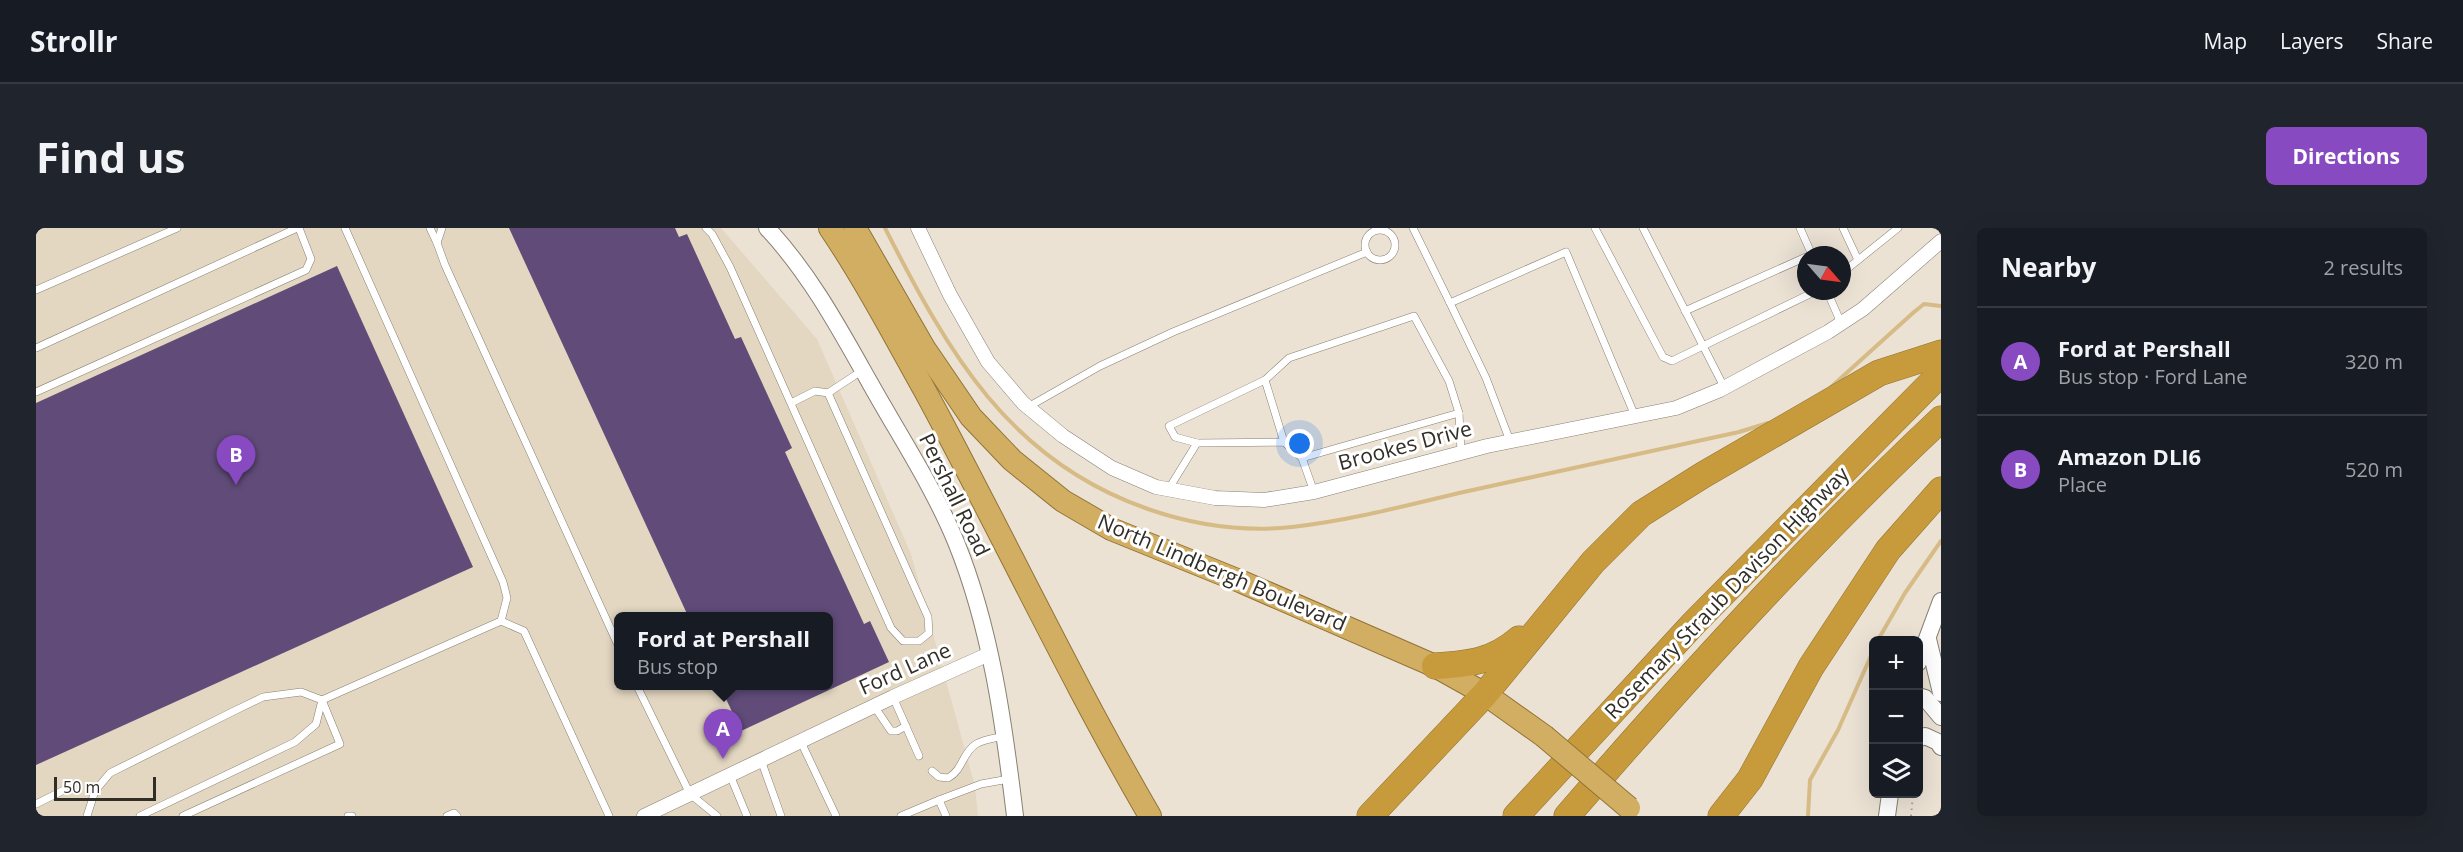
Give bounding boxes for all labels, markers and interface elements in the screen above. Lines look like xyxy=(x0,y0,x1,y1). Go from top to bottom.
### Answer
text: Strollr xyxy=(30,22,117,60)
text: Map xyxy=(2204,27,2247,55)
text: Layers xyxy=(2280,27,2344,55)
text: Share xyxy=(2377,27,2433,55)
button: Directions xyxy=(2266,127,2427,185)
text: Find us xyxy=(36,128,185,185)
north arrow xyxy=(1797,246,1851,300)
text: Nearby xyxy=(2001,249,2096,285)
text: 2 results xyxy=(2323,254,2403,281)
text: Ford at Pershall xyxy=(2058,333,2231,363)
text: A xyxy=(2014,348,2027,375)
text: 320 m xyxy=(2345,348,2403,375)
text: Bus stop · Ford Lane xyxy=(2058,363,2248,390)
street label: Brookes Drive xyxy=(1335,414,1475,476)
street label: Pershall Road xyxy=(913,428,997,561)
your location xyxy=(1285,429,1314,458)
pin: B xyxy=(216,436,256,485)
text: Amazon DLI6 xyxy=(2058,441,2201,471)
text: B xyxy=(2014,456,2027,483)
text: 520 m xyxy=(2345,456,2403,483)
street label: Rosemary Straub Davison Highway xyxy=(1598,460,1855,725)
text: Place xyxy=(2058,471,2107,498)
street label: North Lindbergh Boulevard xyxy=(1094,507,1351,637)
popup xyxy=(614,612,833,690)
text: Ford at Pershall xyxy=(637,623,810,653)
street label: Ford Lane xyxy=(854,635,955,701)
map controls xyxy=(1869,636,1923,798)
button: + xyxy=(1869,636,1923,690)
text: Bus stop xyxy=(637,653,718,680)
button: − xyxy=(1869,690,1923,744)
pin: A xyxy=(704,710,742,759)
button: layers xyxy=(1869,744,1923,798)
scale bar xyxy=(54,774,156,802)
text: 50 m xyxy=(63,776,100,798)

